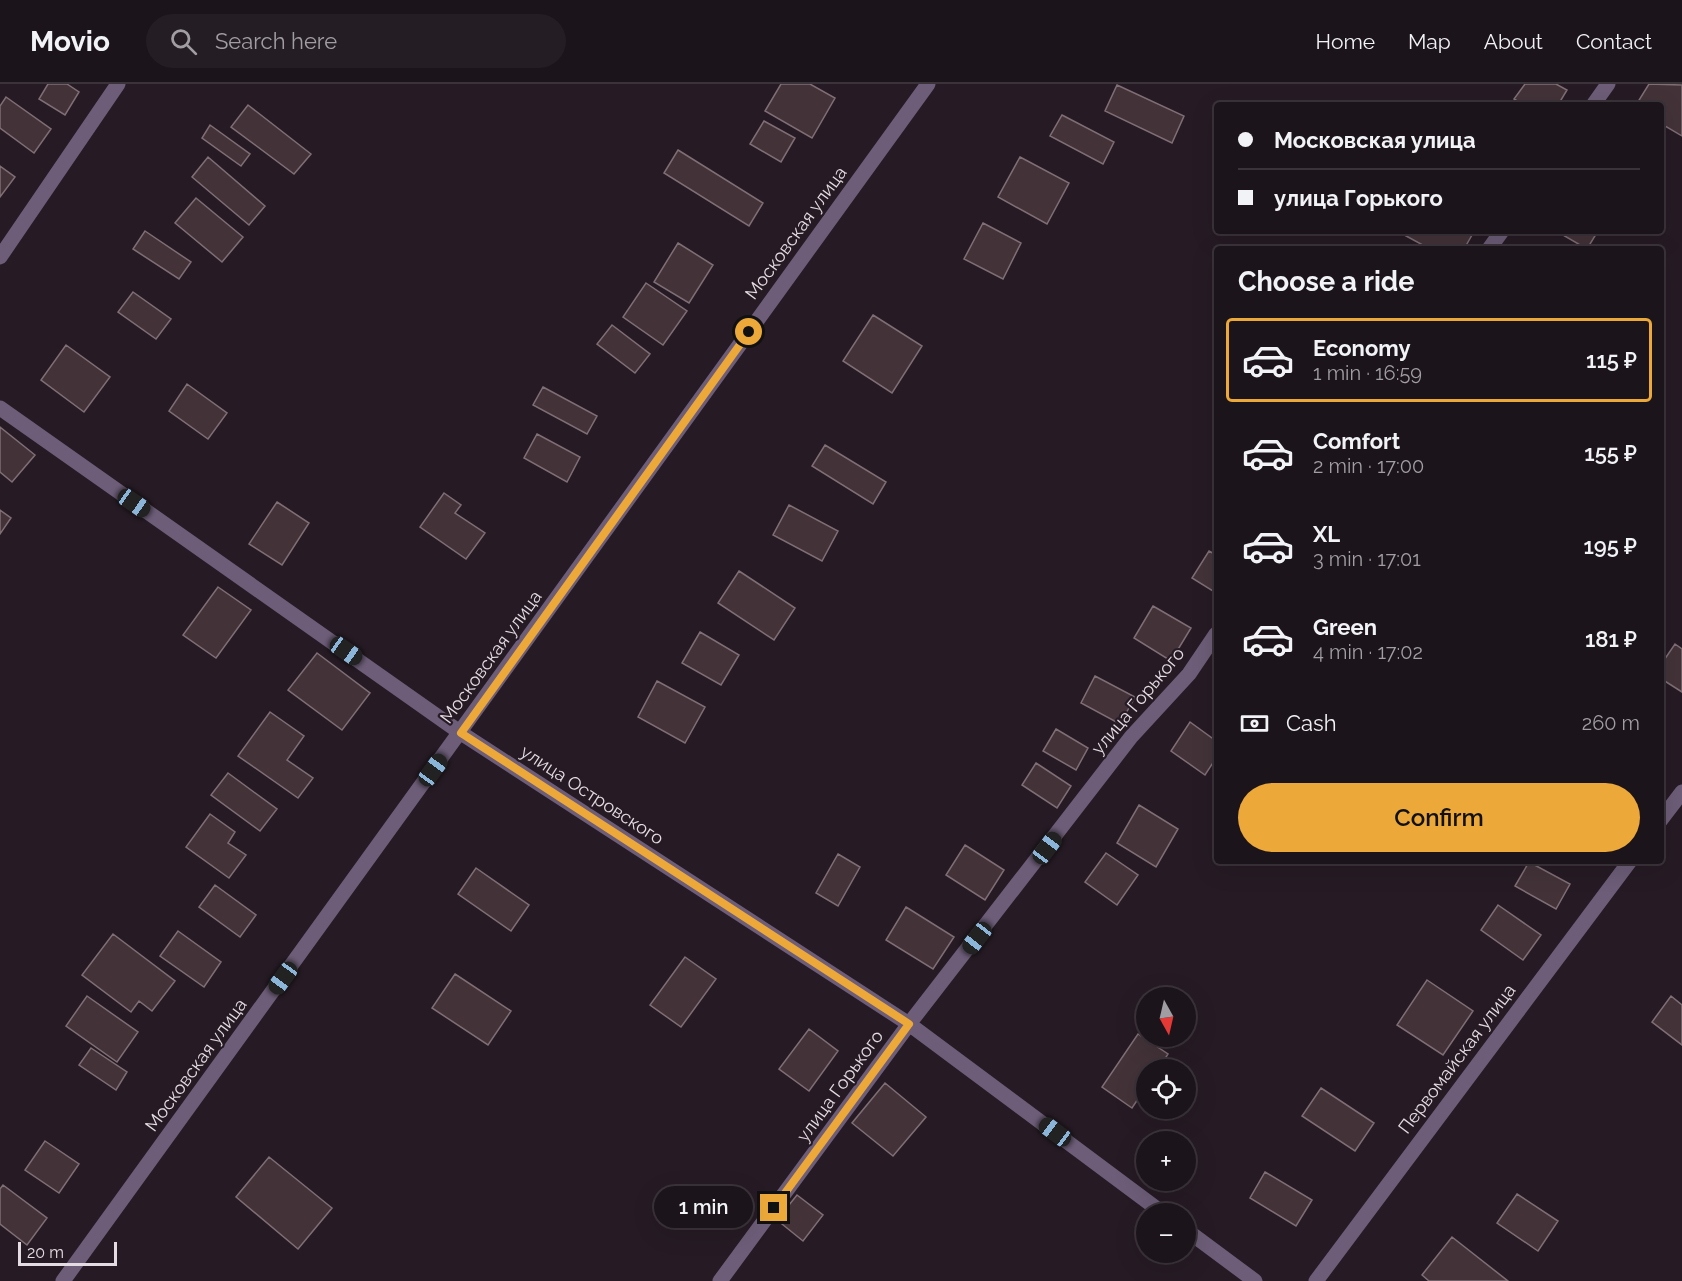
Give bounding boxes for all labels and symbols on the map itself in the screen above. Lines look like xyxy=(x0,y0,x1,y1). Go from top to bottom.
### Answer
street label: Московская улица xyxy=(740,162,851,303)
route start xyxy=(735,318,762,345)
car xyxy=(114,485,154,521)
street label: Московская улица xyxy=(435,586,546,727)
car xyxy=(326,633,366,669)
street label: улица Горького xyxy=(1087,643,1189,758)
street label: улица Островского xyxy=(517,740,668,849)
car xyxy=(415,750,451,790)
car xyxy=(1029,828,1065,868)
car xyxy=(959,918,995,958)
car xyxy=(265,958,301,998)
street label: Первомайская улица xyxy=(1394,980,1520,1137)
north arrow xyxy=(1136,987,1196,1047)
street label: Московская улица xyxy=(140,994,251,1135)
street label: улица Горького xyxy=(792,1026,887,1146)
car xyxy=(1035,1114,1075,1150)
callout: 1 min xyxy=(654,1187,753,1229)
route end xyxy=(760,1194,787,1221)
scale bar xyxy=(18,1239,117,1266)

